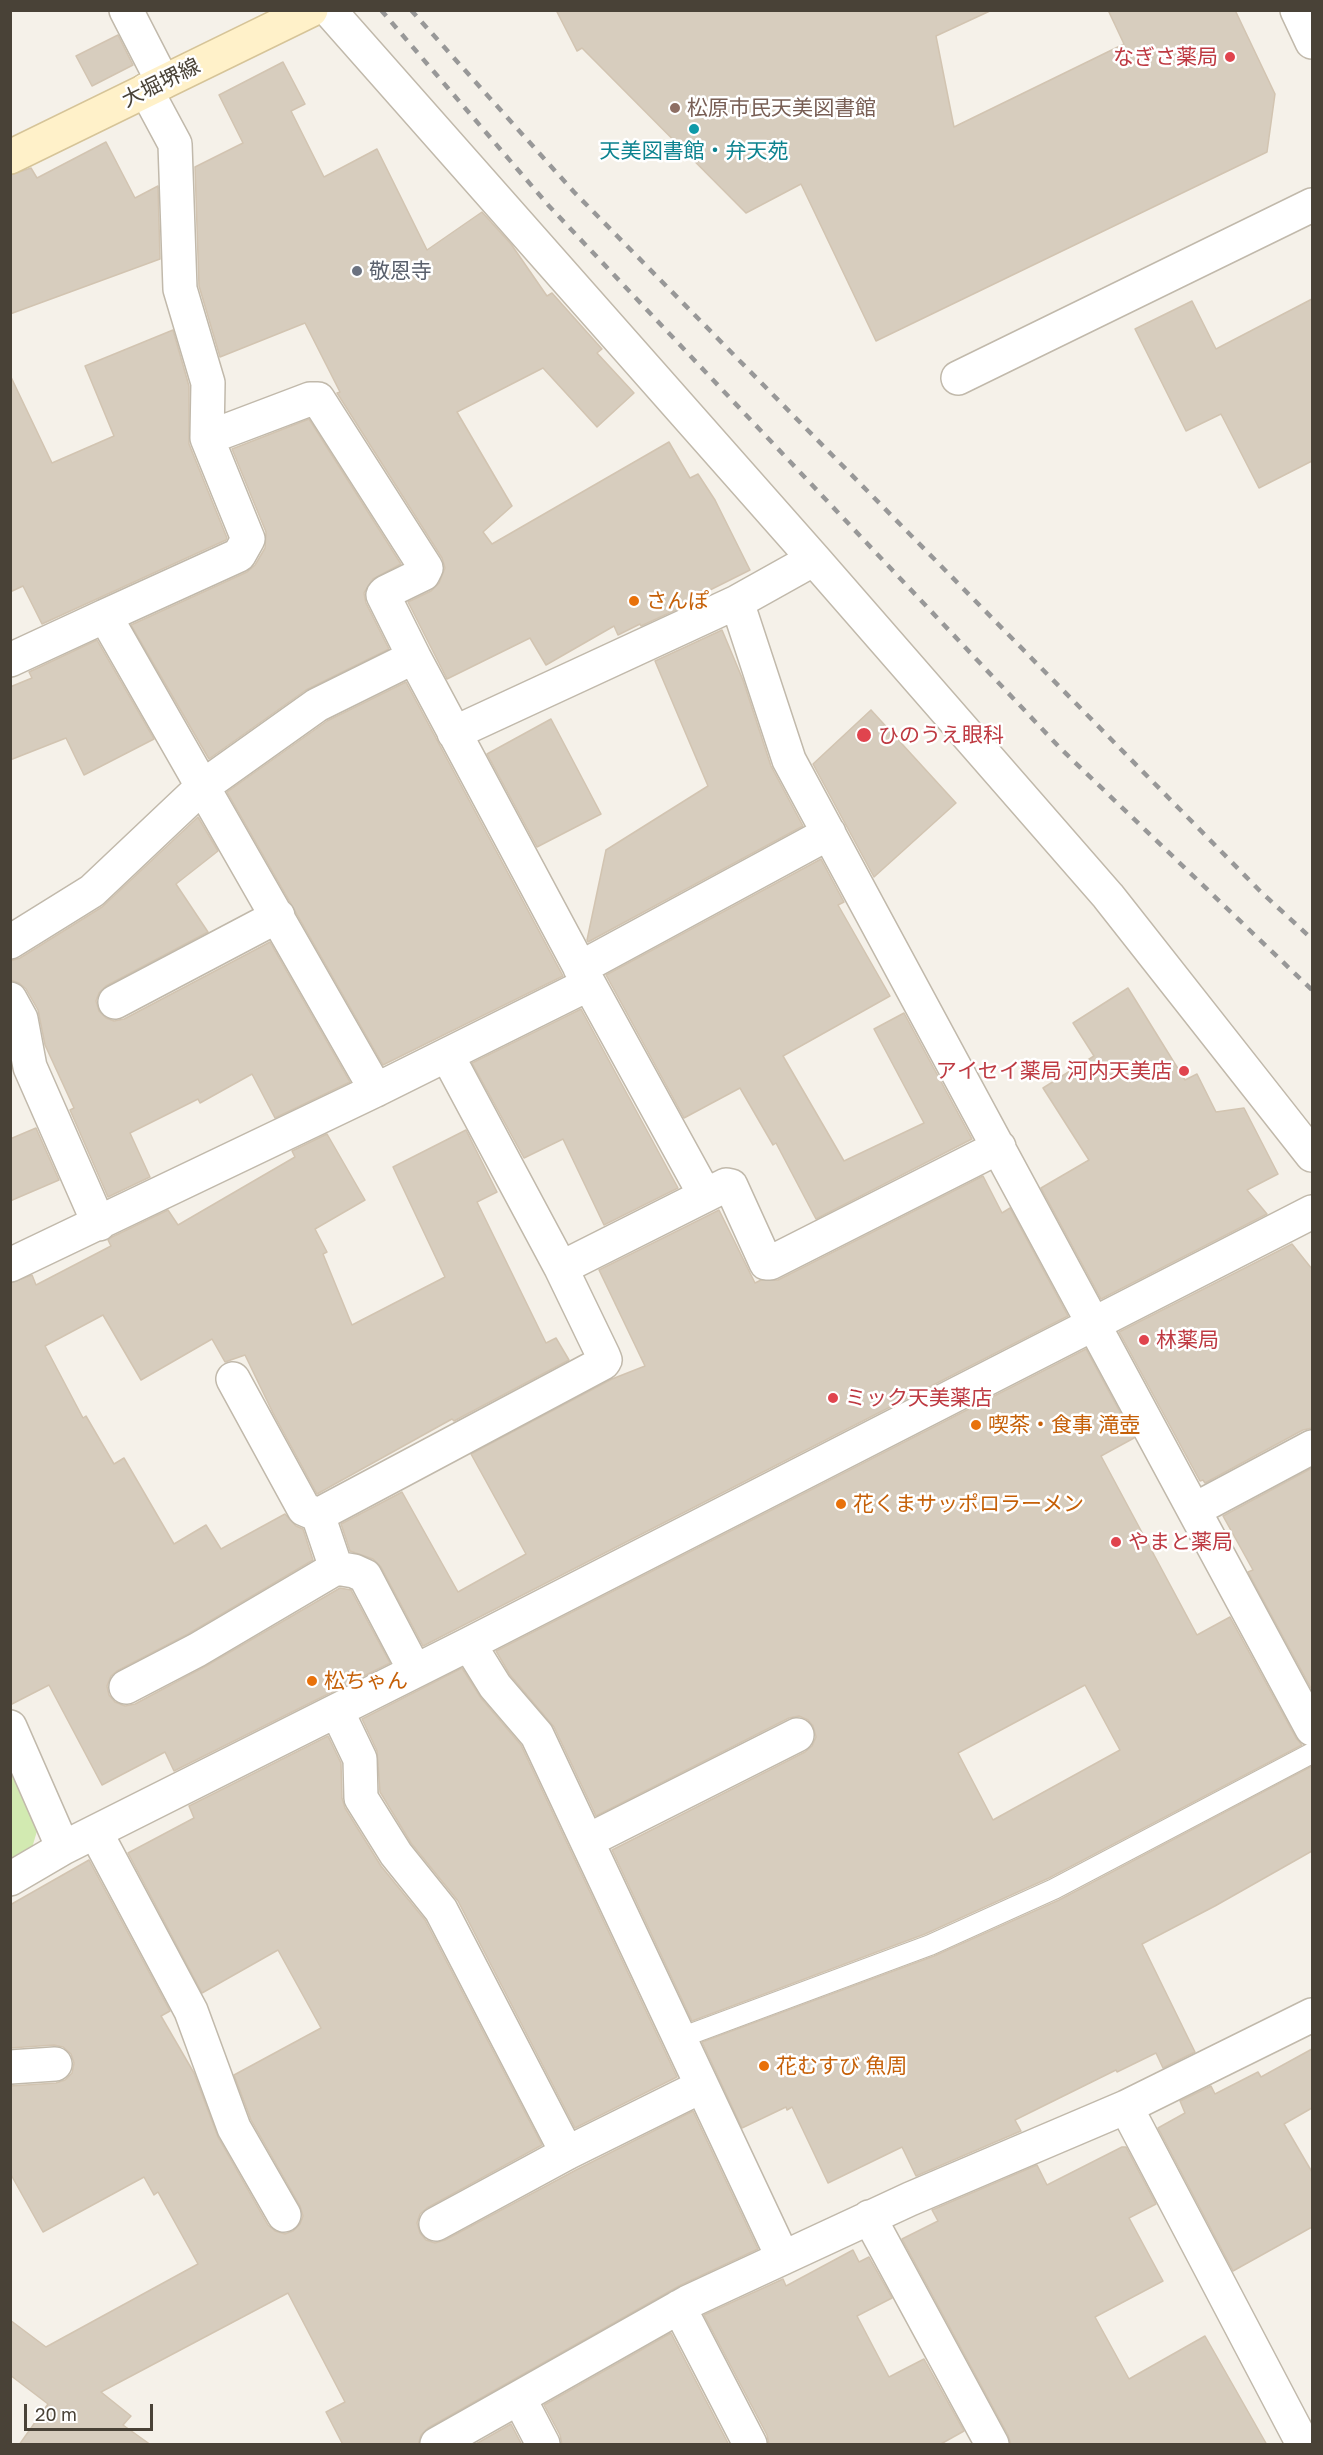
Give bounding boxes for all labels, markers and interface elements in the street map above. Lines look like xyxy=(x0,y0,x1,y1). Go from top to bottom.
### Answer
place label: なぎさ薬局 xyxy=(1113,44,1218,70)
marker: なぎさ薬局 xyxy=(1223,50,1237,64)
street label: 大堀堺線 xyxy=(118,53,204,113)
place label: 松原市民天美図書館 xyxy=(687,95,876,121)
marker: 松原市民天美図書館 xyxy=(668,101,682,115)
marker: 天美図書館・弁天苑 xyxy=(687,122,701,136)
place label: 天美図書館・弁天苑 xyxy=(600,138,788,164)
place label: 敬恩寺 xyxy=(369,258,432,284)
marker: 敬恩寺 xyxy=(350,264,364,278)
place label: さんぽ xyxy=(646,588,709,614)
marker: さんぽ xyxy=(627,594,641,608)
place label: ひのうえ眼科 xyxy=(878,722,1004,748)
marker: ひのうえ眼科 xyxy=(855,726,873,744)
place label: アイセイ薬局 河内天美店 xyxy=(936,1058,1172,1084)
marker: アイセイ薬局 河内天美店 xyxy=(1177,1064,1191,1078)
place label: 林薬局 xyxy=(1156,1327,1219,1353)
marker: 林薬局 xyxy=(1137,1333,1151,1347)
place label: ミック天美薬店 xyxy=(845,1385,992,1411)
marker: ミック天美薬店 xyxy=(826,1391,840,1405)
place label: 喫茶・食事 滝壺 xyxy=(988,1412,1140,1438)
marker: 喫茶・食事 滝壺 xyxy=(969,1418,983,1432)
place label: 花くまサッポロラーメン xyxy=(853,1491,1084,1517)
marker: 花くまサッポロラーメン xyxy=(834,1497,848,1511)
place label: やまと薬局 xyxy=(1128,1529,1233,1555)
marker: やまと薬局 xyxy=(1109,1535,1123,1549)
place label: 松ちゃん xyxy=(324,1668,408,1694)
marker: 松ちゃん xyxy=(305,1674,319,1688)
place label: 花むすび 魚周 xyxy=(776,2053,907,2079)
marker: 花むすび 魚周 xyxy=(757,2059,771,2073)
scale bar xyxy=(27,2392,156,2430)
text: 20 m xyxy=(35,2403,77,2425)

